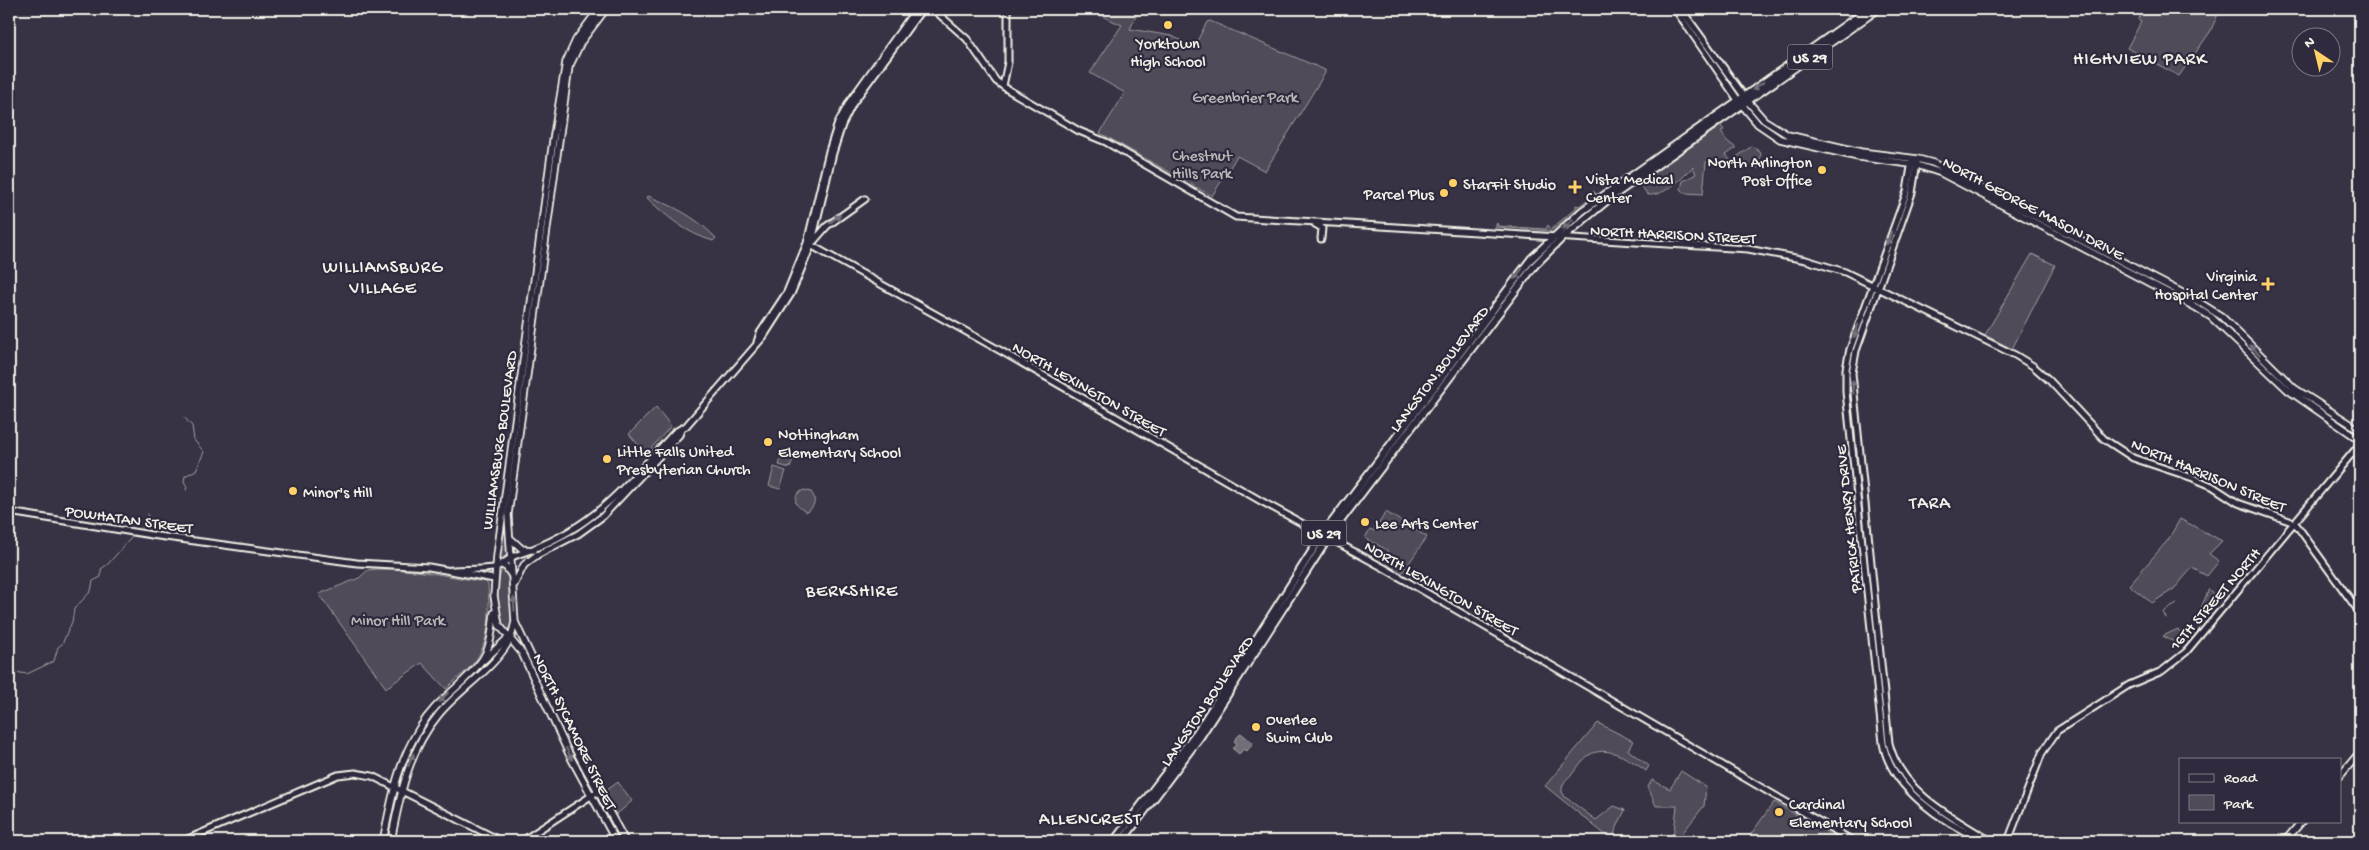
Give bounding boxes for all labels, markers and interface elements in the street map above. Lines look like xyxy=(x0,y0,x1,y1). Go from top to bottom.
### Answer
marker: Yorktown High School xyxy=(1162,19,1174,31)
north arrow xyxy=(2292,28,2342,78)
text: N xyxy=(2301,34,2319,53)
place label: Yorktown High School xyxy=(1130,36,1206,73)
road number: US 29 xyxy=(1788,44,1832,70)
district label: HIGHVIEW PARK xyxy=(2073,50,2208,71)
one-way arrow xyxy=(1752,81,1765,91)
park label: Greenbrier Park xyxy=(1192,90,1300,109)
park label: Chestnut Hills Park xyxy=(1172,148,1234,185)
street label: NORTH GEORGE MASON DRIVE xyxy=(1938,154,2127,267)
place label: North Arlington Post Office xyxy=(1707,155,1813,192)
marker: North Arlington Post Office xyxy=(1816,164,1828,176)
place label: Vista Medical Center xyxy=(1585,172,1674,209)
marker: StarFit Studio xyxy=(1447,177,1459,189)
place label: StarFit Studio xyxy=(1463,177,1556,196)
marker: Vista Medical Center xyxy=(1568,180,1582,194)
place label: Parcel Plus xyxy=(1363,187,1435,206)
marker: Parcel Plus xyxy=(1438,187,1450,199)
one-way arrow xyxy=(828,214,841,225)
one-way arrow xyxy=(1561,218,1574,229)
street label: NORTH HARRISON STREET xyxy=(1589,223,1757,250)
one-way arrow xyxy=(1885,231,1893,246)
district label: WILLIAMSBURG VILLAGE xyxy=(323,258,443,300)
one-way arrow xyxy=(1513,267,1524,280)
place label: Virginia Hospital Center xyxy=(2155,269,2258,306)
marker: Virginia Hospital Center xyxy=(2261,277,2275,291)
street label: LANGSTON BOULEVARD xyxy=(1387,303,1495,437)
one-way arrow xyxy=(1852,324,1860,339)
street label: NORTH LEXINGTON STREET xyxy=(1008,339,1169,443)
one-way arrow xyxy=(2249,345,2261,357)
street label: WILLIAMSBURG BOULEVARD xyxy=(479,349,524,531)
one-way arrow xyxy=(1848,379,1856,395)
place label: Nottingham Elementary School xyxy=(778,427,901,464)
marker: Nottingham Elementary School xyxy=(762,436,774,448)
street label: NORTH HARRISON STREET xyxy=(2127,436,2289,519)
street label: PATRICK HENRY DRIVE xyxy=(1833,443,1868,595)
place label: Little Falls United Presbyterian Church xyxy=(616,444,751,481)
marker: Little Falls United Presbyterian Church xyxy=(601,453,613,465)
marker: Minor's Hill xyxy=(287,485,299,497)
place label: Minor's Hill xyxy=(303,485,373,504)
district label: TARA xyxy=(1908,494,1951,515)
street label: POWHATAN STREET xyxy=(63,503,194,540)
marker: Lee Arts Center xyxy=(1359,516,1371,528)
place label: Lee Arts Center xyxy=(1375,516,1479,535)
road number: US 29 xyxy=(1302,520,1346,546)
street label: NORTH LEXINGTON STREET xyxy=(1360,538,1521,642)
street label: 16TH STREET NORTH xyxy=(2166,545,2267,656)
district label: BERKSHIRE xyxy=(805,582,898,603)
one-way arrow xyxy=(510,596,518,612)
park label: Minor Hill Park xyxy=(351,613,447,632)
street label: LANGSTON BOULEVARD xyxy=(1158,633,1260,771)
street label: NORTH SYCAMORE STREET xyxy=(527,651,619,814)
one-way arrow xyxy=(438,691,450,703)
place label: Overlee Swim Club xyxy=(1266,712,1333,749)
marker: Overlee Swim Club xyxy=(1250,721,1262,733)
one-way arrow xyxy=(565,746,573,761)
one-way arrow xyxy=(407,752,415,767)
legend xyxy=(2179,758,2342,822)
text: Road xyxy=(2224,770,2258,788)
text: Park xyxy=(2223,796,2254,814)
place label: Cardinal Elementary School xyxy=(1789,797,1912,834)
marker: Cardinal Elementary School xyxy=(1773,806,1785,818)
district label: ALLENCREST xyxy=(1039,810,1141,831)

